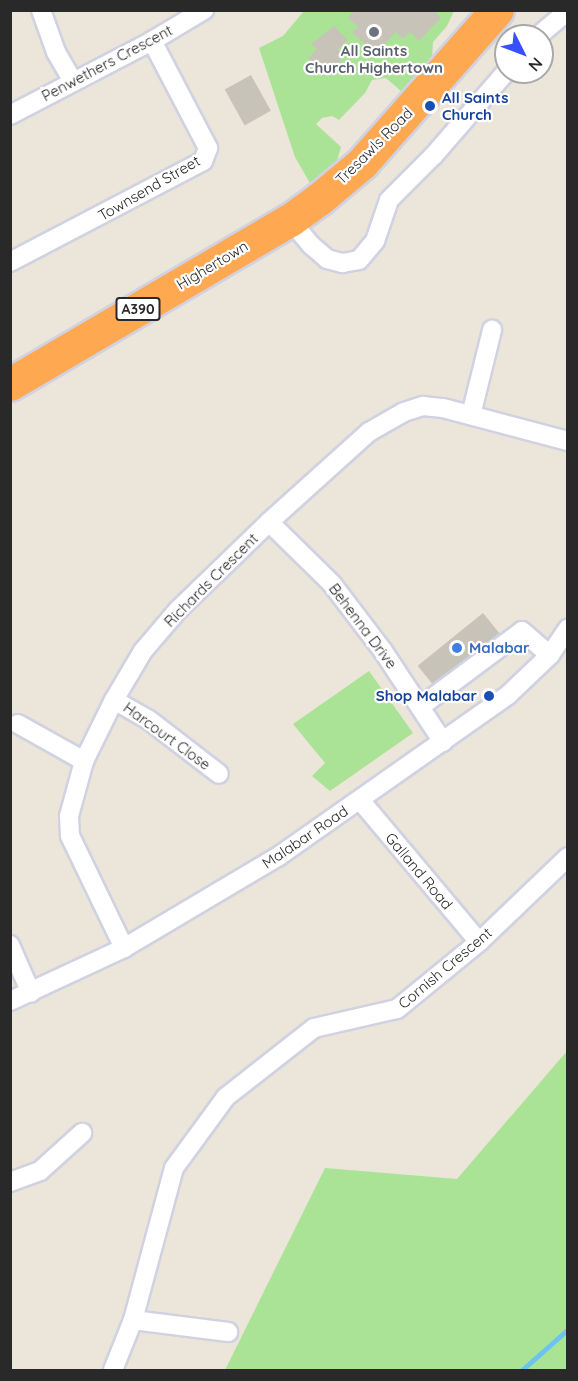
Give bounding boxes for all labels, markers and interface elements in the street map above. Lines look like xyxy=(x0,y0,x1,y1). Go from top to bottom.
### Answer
street label: Penwethers Crescent xyxy=(39,21,175,105)
north arrow xyxy=(494,24,554,84)
marker: All Saints Church Highertown xyxy=(367,25,381,39)
place label: All Saints Church Highertown xyxy=(305,41,443,76)
text: N xyxy=(525,54,547,76)
place label: All Saints Church xyxy=(442,88,508,123)
marker: All Saints Church xyxy=(423,99,437,113)
street label: Tresawls Road xyxy=(332,104,416,188)
street label: Townsend Street xyxy=(95,152,203,224)
street label: Highertown xyxy=(173,237,251,293)
road number: A390 xyxy=(114,298,162,320)
street label: Richards Crescent xyxy=(160,529,262,631)
street label: Behenna Drive xyxy=(325,580,401,672)
place label: Malabar xyxy=(469,639,530,657)
marker: Malabar xyxy=(450,641,464,655)
place label: Shop Malabar xyxy=(376,687,477,705)
marker: Shop Malabar xyxy=(482,689,496,703)
street label: Harcourt Close xyxy=(120,698,214,774)
street label: Malabar Road xyxy=(259,802,351,872)
street label: Galland Road xyxy=(382,829,456,913)
street label: Cornish Crescent xyxy=(394,924,496,1012)

